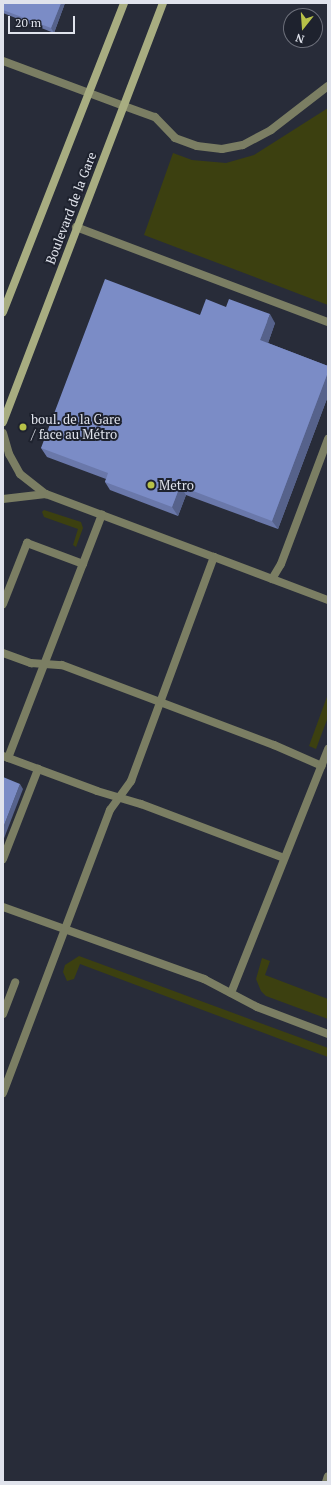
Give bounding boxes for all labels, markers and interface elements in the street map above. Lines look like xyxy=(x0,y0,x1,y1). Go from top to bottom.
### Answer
scale bar xyxy=(10,8,77,34)
north arrow xyxy=(283,8,323,48)
text: 20 m xyxy=(15,15,41,30)
text: N xyxy=(294,31,306,46)
street label: Boulevard de la Gare xyxy=(42,150,100,266)
place label: boul. de la Gare / face au Métro xyxy=(31,412,121,443)
marker: boul. de la Gare / face au Métro xyxy=(18,422,28,432)
place label: Metro xyxy=(159,477,194,493)
marker: Metro xyxy=(146,480,156,490)

